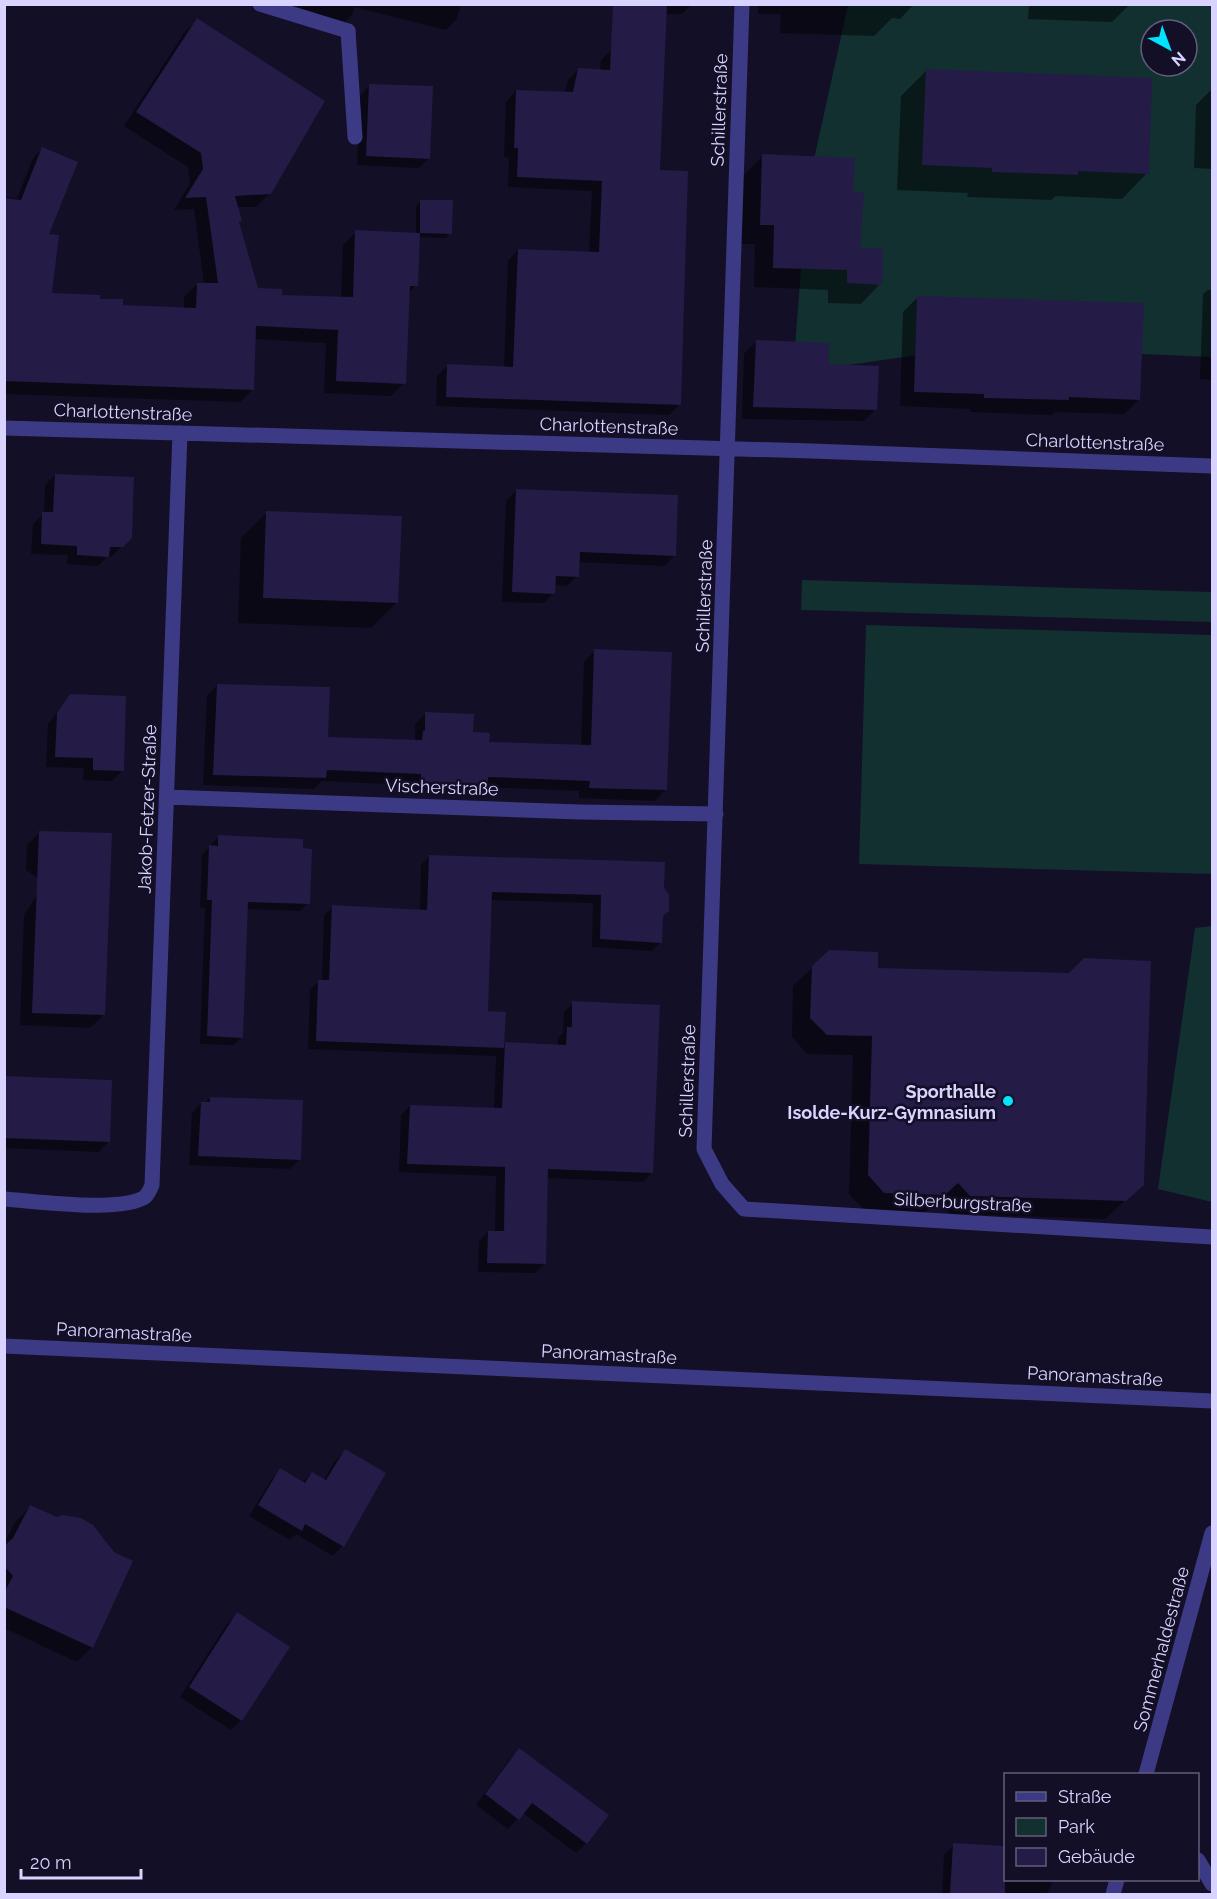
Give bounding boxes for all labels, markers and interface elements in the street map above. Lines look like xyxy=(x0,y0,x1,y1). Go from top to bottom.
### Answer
north arrow xyxy=(1139,18,1199,78)
text: N xyxy=(1168,48,1189,70)
street label: Schillerstraße xyxy=(707,53,731,167)
street label: Charlottenstraße xyxy=(53,399,193,425)
street label: Charlottenstraße xyxy=(539,413,679,439)
street label: Charlottenstraße xyxy=(1025,429,1165,455)
street label: Schillerstraße xyxy=(692,539,716,653)
street label: Jakob-Fetzer-Straße xyxy=(134,724,160,894)
street label: Vischerstraße xyxy=(385,775,499,799)
street label: Schillerstraße xyxy=(675,1024,699,1138)
place label: Sporthalle Isolde-Kurz-Gymnasium xyxy=(787,1081,996,1123)
marker: Sporthalle Isolde-Kurz-Gymnasium xyxy=(1001,1094,1015,1108)
street label: Silberburgstraße xyxy=(894,1188,1033,1216)
street label: Panoramastraße xyxy=(56,1318,193,1346)
street label: Panoramastraße xyxy=(541,1340,678,1368)
street label: Panoramastraße xyxy=(1027,1362,1164,1390)
street label: Sommerhaldestraße xyxy=(1129,1564,1193,1734)
legend xyxy=(1004,1773,1199,1881)
text: Straße xyxy=(1058,1786,1112,1807)
text: Park xyxy=(1058,1816,1095,1837)
scale bar xyxy=(21,1842,141,1880)
text: Gebäude xyxy=(1058,1846,1135,1867)
text: 20 m xyxy=(30,1852,72,1873)

